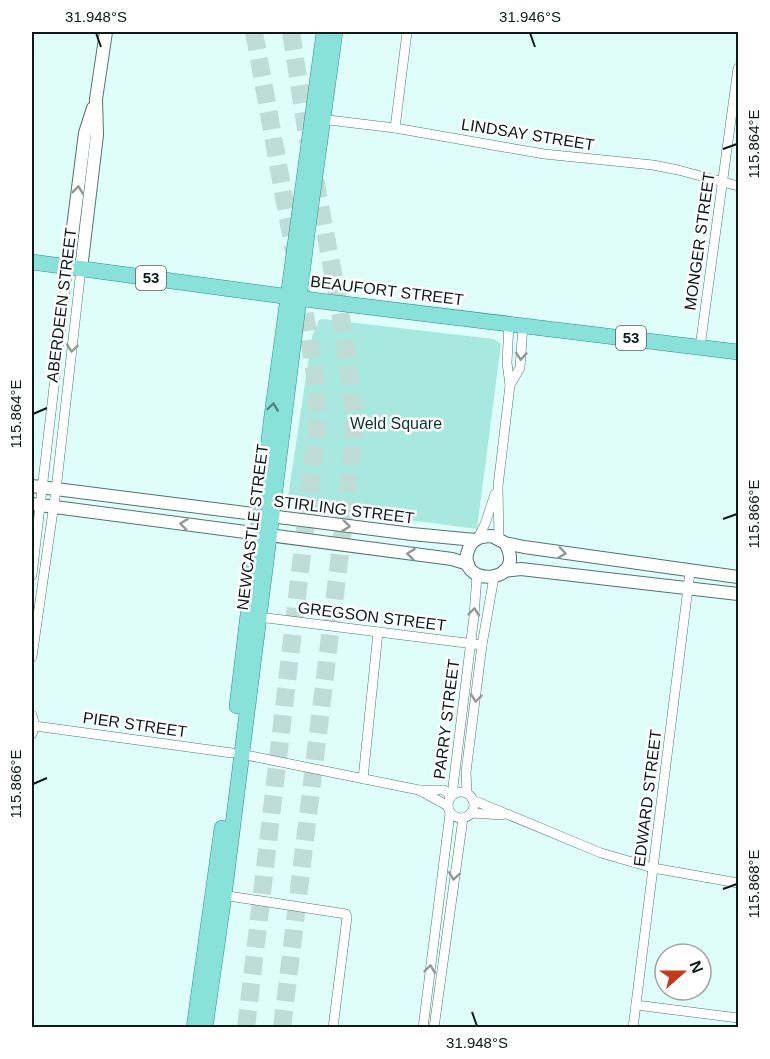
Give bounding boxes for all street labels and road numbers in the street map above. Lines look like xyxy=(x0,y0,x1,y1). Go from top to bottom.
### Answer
street label: LINDSAY STREET xyxy=(460,116,596,153)
street label: MONGER STREET xyxy=(681,171,718,311)
street label: ABERDEEN STREET xyxy=(44,227,79,383)
road number: 53 xyxy=(136,266,166,290)
street label: BEAUFORT STREET xyxy=(309,273,465,308)
road number: 53 xyxy=(616,326,646,350)
street label: NEWCASTLE STREET xyxy=(234,443,271,611)
street label: STIRLING STREET xyxy=(273,492,415,527)
street label: GREGSON STREET xyxy=(297,599,447,634)
street label: PARRY STREET xyxy=(431,658,462,780)
street label: PIER STREET xyxy=(82,709,188,740)
street label: EDWARD STREET xyxy=(631,728,664,868)

